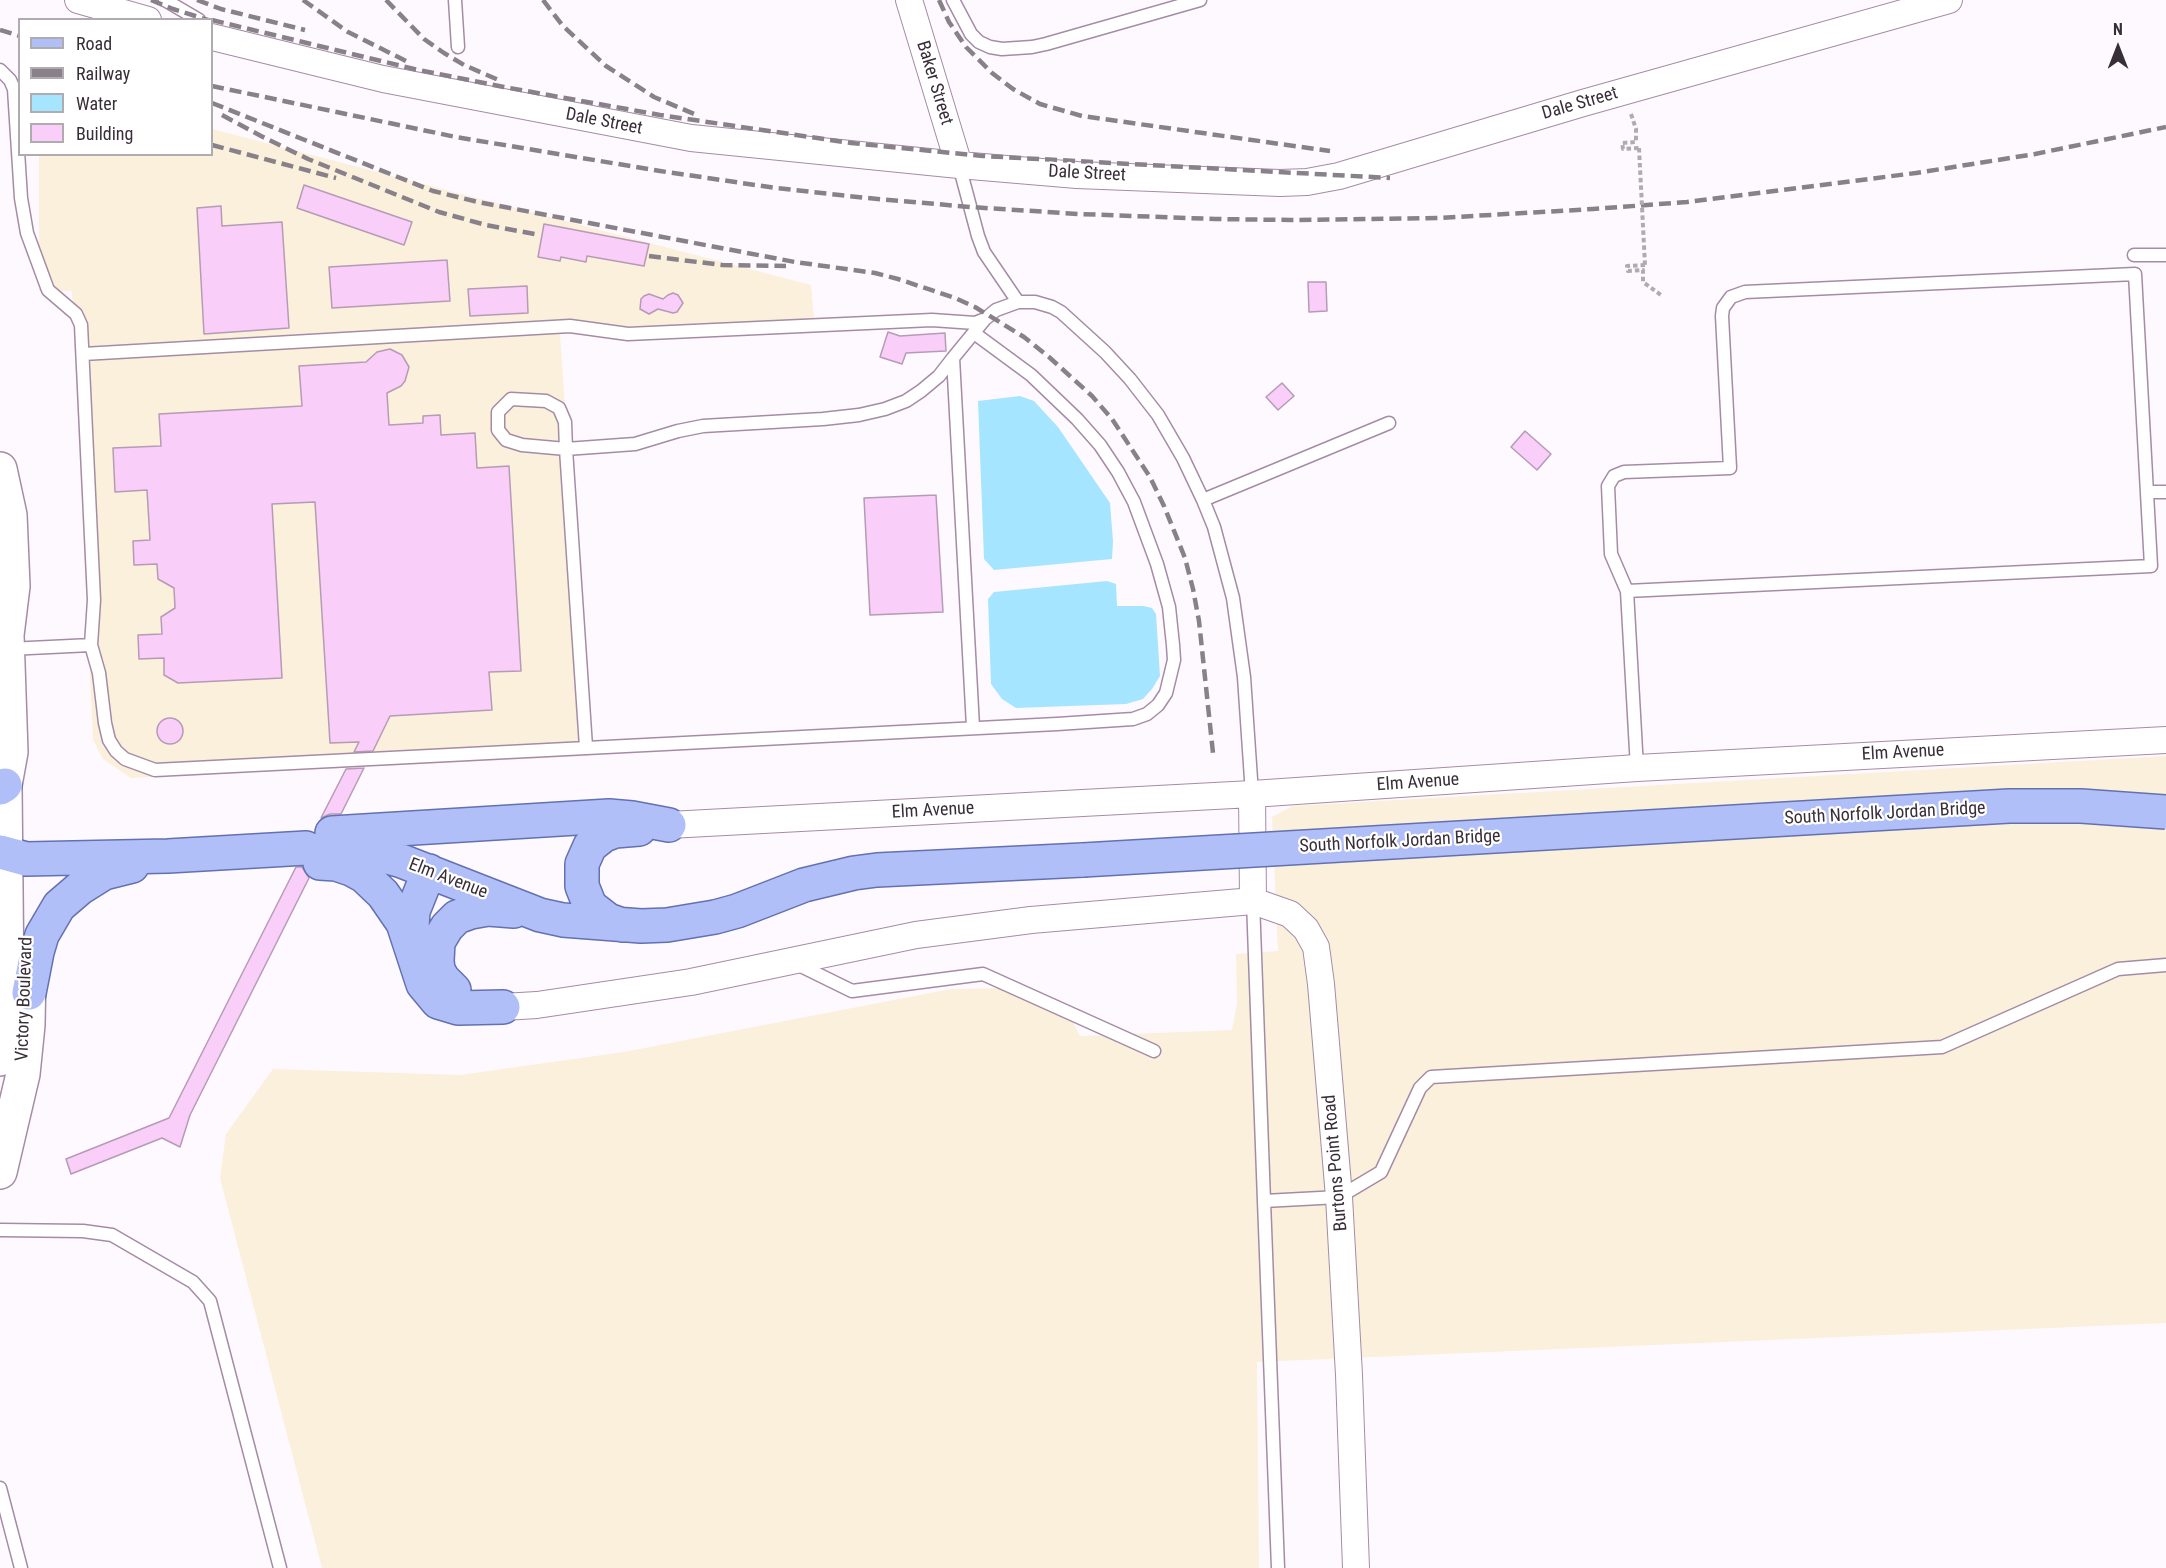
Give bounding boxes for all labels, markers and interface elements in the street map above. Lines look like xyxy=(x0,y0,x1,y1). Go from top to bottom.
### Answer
legend xyxy=(18,18,213,156)
north arrow xyxy=(2088,18,2148,78)
text: N xyxy=(2113,20,2123,39)
text: Road xyxy=(76,33,112,54)
street label: Baker Street xyxy=(911,38,957,128)
text: Railway xyxy=(76,63,130,84)
street label: Dale Street xyxy=(1540,83,1620,125)
text: Water xyxy=(76,93,117,114)
street label: Dale Street xyxy=(564,104,644,140)
text: Building xyxy=(76,123,133,144)
street label: Dale Street xyxy=(1048,161,1126,187)
street label: Elm Avenue xyxy=(1861,740,1945,766)
street label: Elm Avenue xyxy=(1376,769,1460,797)
street label: Elm Avenue xyxy=(891,798,975,824)
street label: South Norfolk Jordan Bridge xyxy=(1784,798,1986,830)
street label: South Norfolk Jordan Bridge xyxy=(1299,826,1501,858)
street label: Elm Avenue xyxy=(406,854,490,904)
street label: Victory Boulevard xyxy=(12,936,38,1062)
street label: Burtons Point Road xyxy=(1319,1094,1353,1232)

